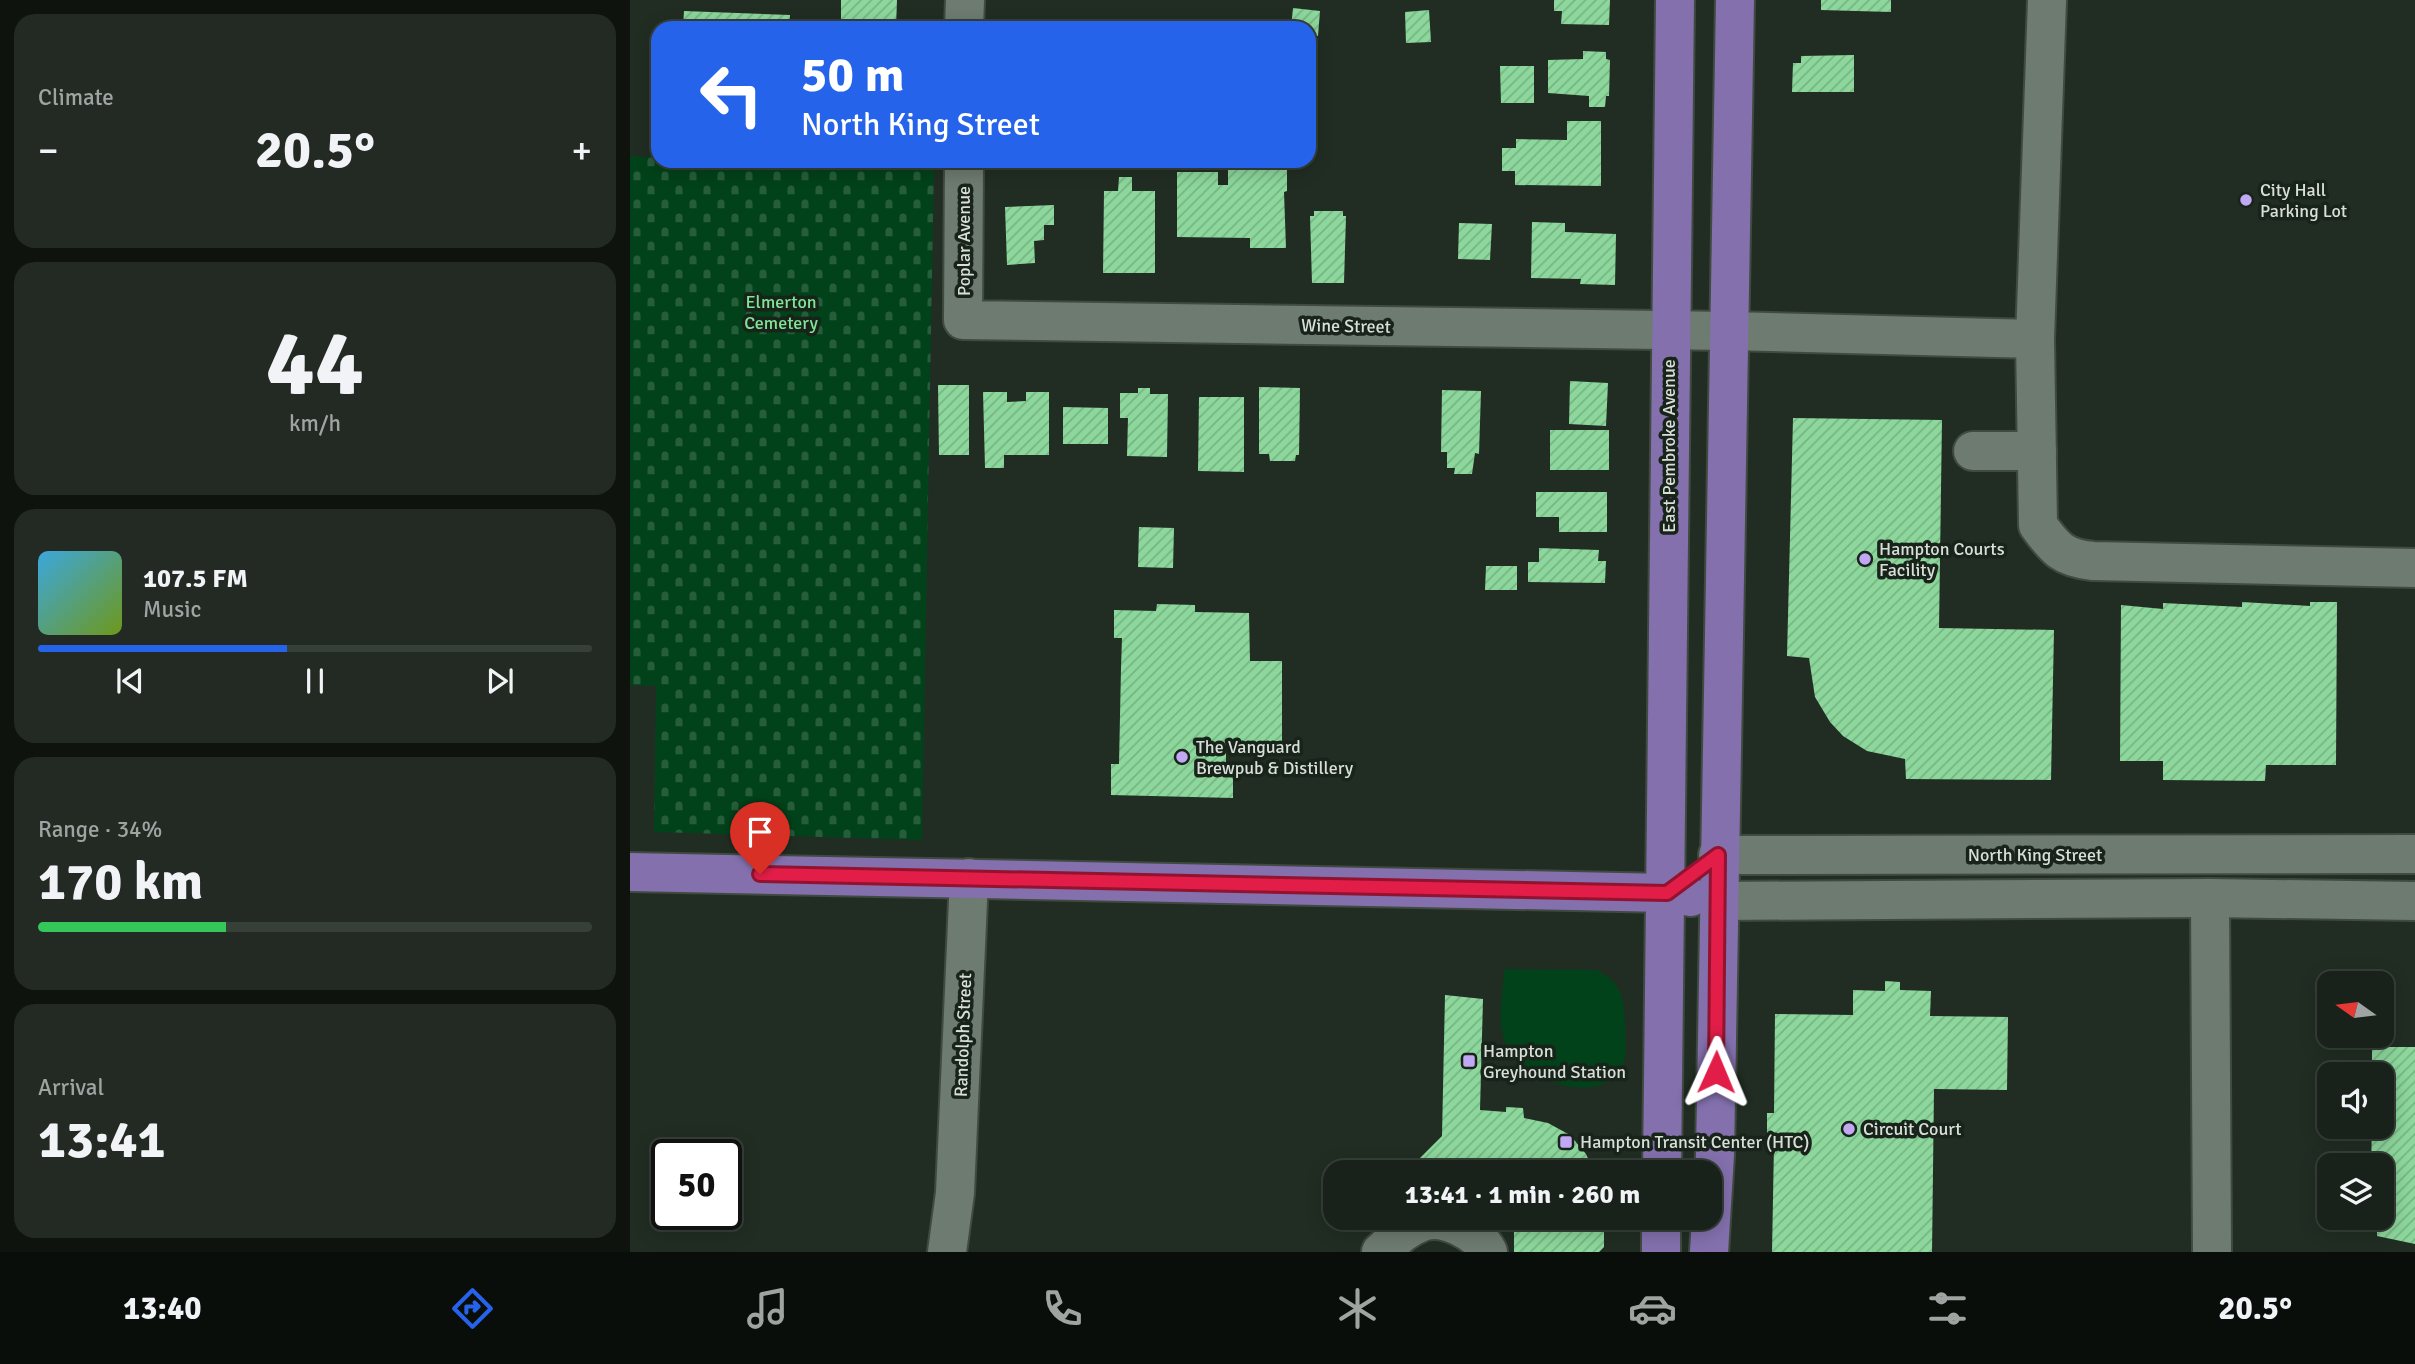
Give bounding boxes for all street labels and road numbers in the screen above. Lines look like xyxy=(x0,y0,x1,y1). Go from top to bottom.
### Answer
street label: Poplar Avenue xyxy=(953,186,975,296)
street label: Wine Street xyxy=(1301,314,1391,338)
street label: East Pembroke Avenue xyxy=(1658,359,1680,533)
street label: North King Street xyxy=(1968,844,2102,866)
street label: Randolph Street xyxy=(950,973,976,1097)

